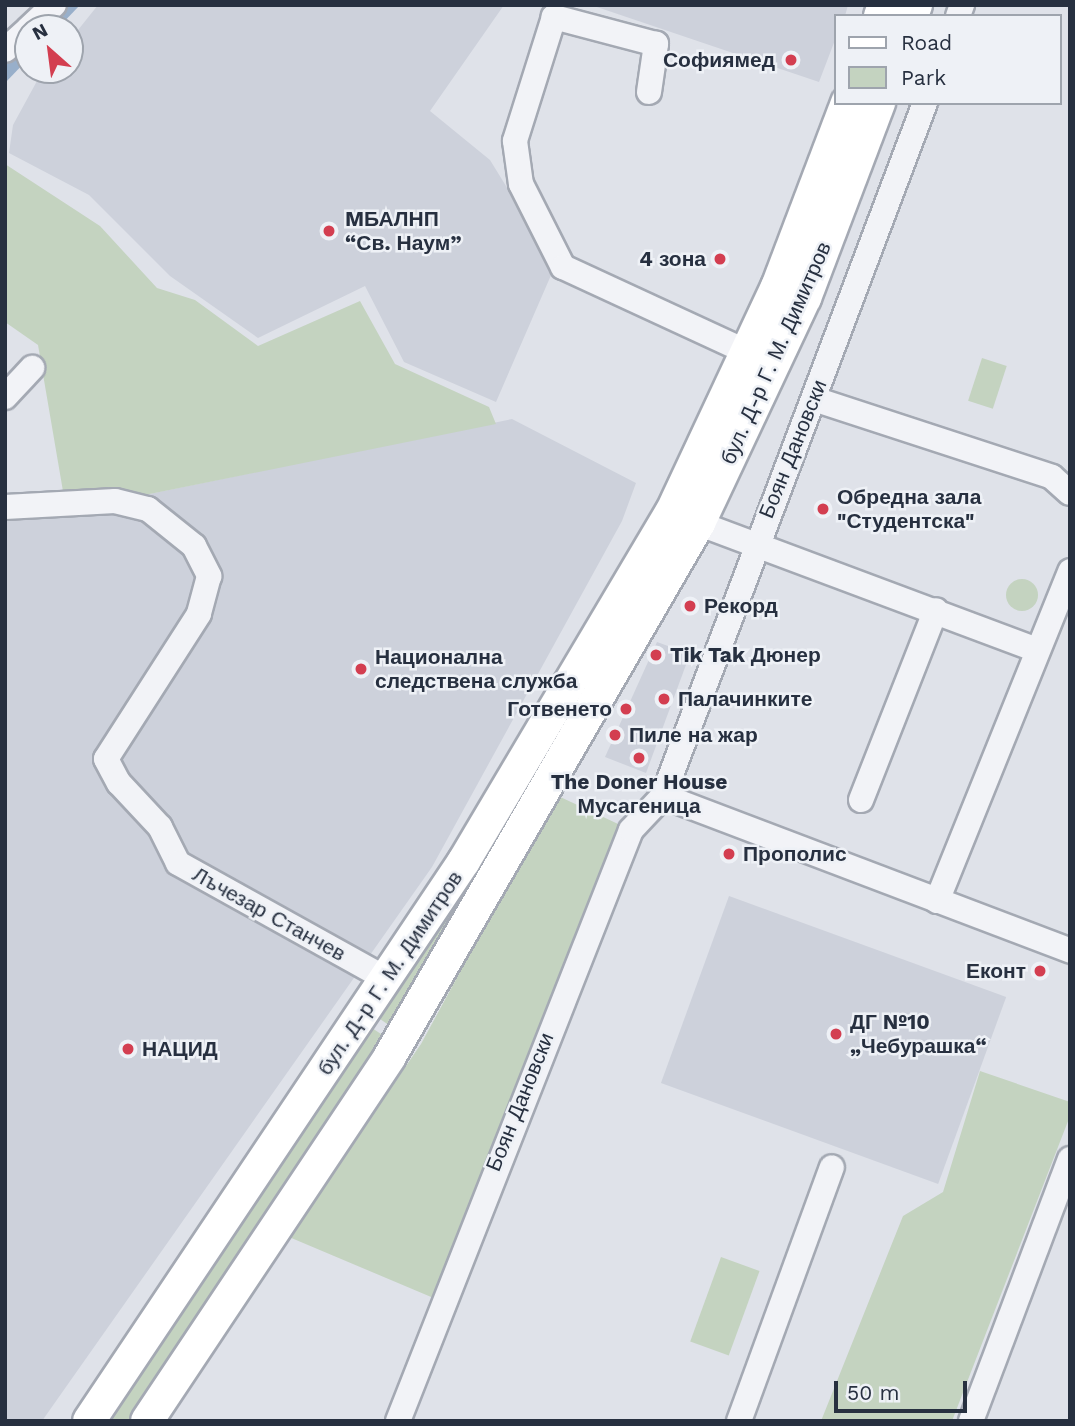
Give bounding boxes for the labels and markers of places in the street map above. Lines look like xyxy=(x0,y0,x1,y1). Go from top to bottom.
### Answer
place label: Софиямед xyxy=(663,47,775,73)
marker: Софиямед xyxy=(781,50,801,70)
place label: MБАЛНП “Св. Наум” xyxy=(345,206,462,256)
marker: MБАЛНП “Св. Наум” xyxy=(319,221,339,241)
place label: 4 зона xyxy=(639,246,706,272)
marker: 4 зона xyxy=(712,251,728,267)
place label: Обредна зала "Студентска" xyxy=(837,484,981,534)
marker: Обредна зала "Студентска" xyxy=(815,501,831,517)
place label: Рекорд xyxy=(704,593,778,619)
marker: Рекорд xyxy=(682,598,698,614)
place label: Tik Tak Дюнер xyxy=(670,642,822,668)
place label: Национална следствена служба xyxy=(375,644,577,694)
marker: Tik Tak Дюнер xyxy=(648,647,664,663)
marker: Национална следствена служба xyxy=(353,661,369,677)
place label: Палачинките xyxy=(678,686,812,712)
marker: Палачинките xyxy=(656,691,672,707)
place label: Готвенето xyxy=(507,696,612,722)
marker: Готвенето xyxy=(618,701,634,717)
place label: Пиле на жар xyxy=(629,722,758,748)
marker: Пиле на жар xyxy=(607,727,623,743)
marker: The Doner House Мусагеница xyxy=(631,750,647,766)
place label: The Doner House Мусагеница xyxy=(551,769,727,819)
place label: Прополис xyxy=(743,841,847,867)
marker: Прополис xyxy=(721,846,737,862)
place label: Еконт xyxy=(966,958,1026,984)
marker: Еконт xyxy=(1032,963,1048,979)
place label: ДГ №10 „Чебурашка“ xyxy=(850,1009,987,1059)
marker: ДГ №10 „Чебурашка“ xyxy=(828,1026,844,1042)
place label: НАЦИД xyxy=(142,1036,218,1062)
marker: НАЦИД xyxy=(120,1041,136,1057)

